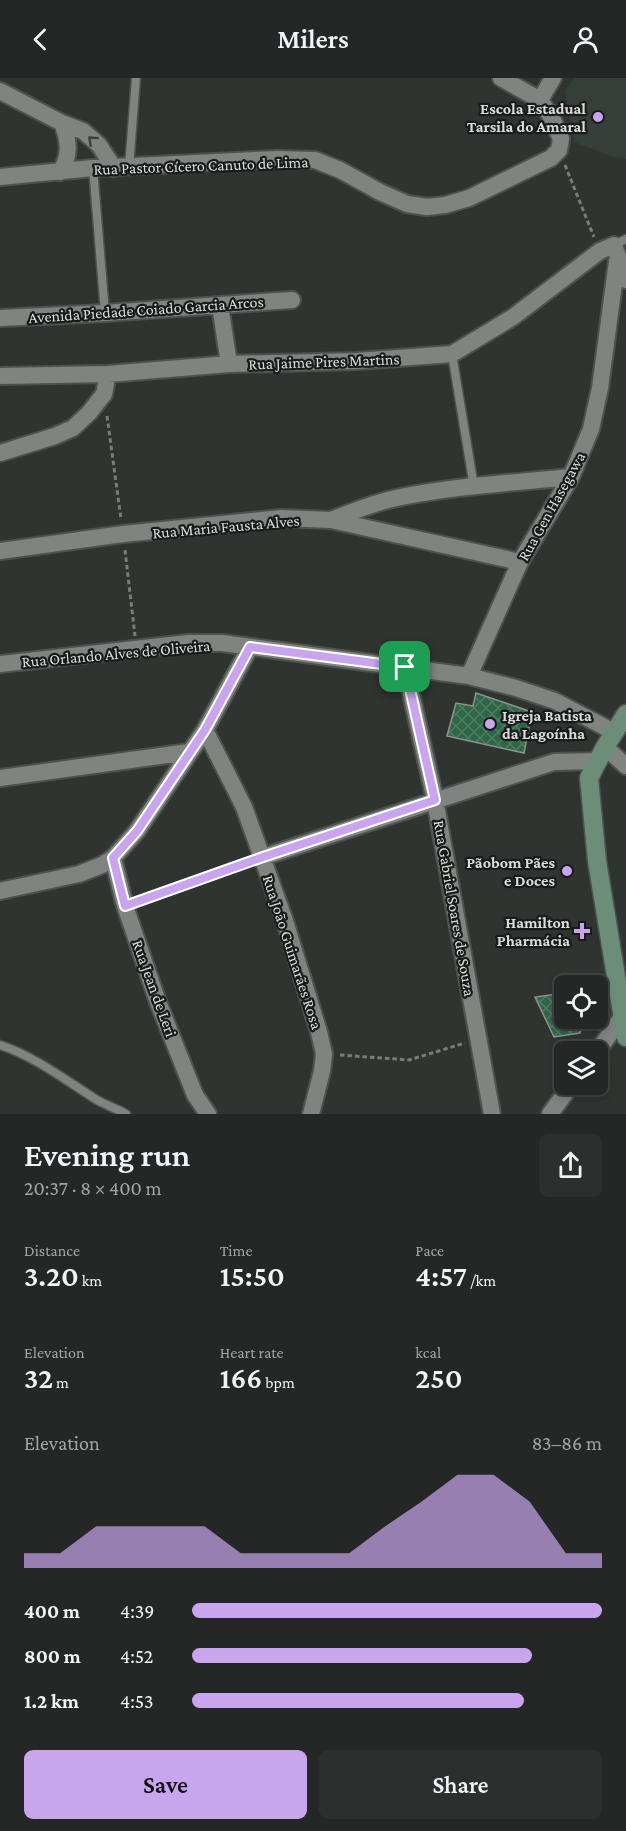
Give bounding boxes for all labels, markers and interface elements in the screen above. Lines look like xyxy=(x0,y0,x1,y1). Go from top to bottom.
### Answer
icon: back xyxy=(24,23,57,56)
icon: person xyxy=(569,23,602,56)
text: Milers xyxy=(277,24,349,54)
place label: Escola Estadual Tarsila do Amaral xyxy=(467,100,586,135)
marker: Escola Estadual Tarsila do Amaral xyxy=(591,110,605,124)
one-way arrow xyxy=(89,136,99,147)
street label: Rua Pastor Cícero Canuto de Lima xyxy=(93,153,309,178)
street label: Avenida Piedade Coiado Garcia Arcos xyxy=(28,293,264,326)
street label: Rua Jaime Pires Martins xyxy=(248,350,400,374)
street label: Rua Gen Hasegawa xyxy=(515,448,590,564)
street label: Rua Maria Fausta Alves xyxy=(152,512,300,541)
street label: Rua Orlando Alves de Oliveira xyxy=(21,637,212,670)
pin xyxy=(379,641,430,692)
icon: arrive xyxy=(388,650,421,683)
place label: Igreja Batista da Lagoínha xyxy=(502,707,592,742)
marker: Igreja Batista da Lagoínha xyxy=(483,717,497,731)
street label: Rua Gabriel Soares de Souza xyxy=(431,819,478,998)
place label: Pãobom Pães e Doces xyxy=(466,854,555,889)
marker: Pãobom Pães e Doces xyxy=(560,864,574,878)
street label: Rua João Guimarães Rosa xyxy=(259,873,326,1032)
place label: Hamilton Pharmácia xyxy=(497,914,570,949)
marker: Hamilton Pharmácia xyxy=(575,924,589,938)
street label: Rua Jean de Leri xyxy=(128,937,180,1039)
map controls xyxy=(554,975,608,1095)
button: locate xyxy=(554,975,608,1029)
button: layers xyxy=(554,1041,608,1095)
button: share xyxy=(539,1134,602,1197)
text: Evening run xyxy=(24,1136,190,1173)
text: 20:37 · 8 × 400 m xyxy=(24,1177,162,1199)
text: Distance xyxy=(24,1242,80,1259)
text: Time xyxy=(220,1242,252,1259)
text: Pace xyxy=(415,1242,444,1259)
text: 3.20 xyxy=(24,1259,79,1292)
text: 15:50 xyxy=(220,1259,285,1292)
text: 4:57 xyxy=(415,1259,467,1292)
text: km xyxy=(79,1272,102,1289)
text: /km xyxy=(467,1272,496,1289)
text: Elevation xyxy=(24,1344,85,1361)
text: Heart rate xyxy=(220,1344,284,1361)
text: kcal xyxy=(415,1344,441,1361)
text: 32 xyxy=(24,1361,53,1394)
text: 166 xyxy=(220,1361,262,1394)
text: 250 xyxy=(415,1361,462,1394)
text: m xyxy=(53,1374,69,1391)
text: bpm xyxy=(262,1374,295,1391)
text: Elevation xyxy=(24,1432,100,1454)
text: 83–86 m xyxy=(532,1432,602,1454)
text: 400 m xyxy=(24,1600,80,1622)
text: 4:39 xyxy=(120,1600,154,1622)
text: 800 m xyxy=(24,1645,81,1667)
text: 4:52 xyxy=(120,1645,153,1667)
text: 1.2 km xyxy=(24,1690,79,1712)
text: 4:53 xyxy=(120,1690,153,1712)
button: Save xyxy=(24,1750,307,1819)
button: Share xyxy=(319,1750,602,1819)

